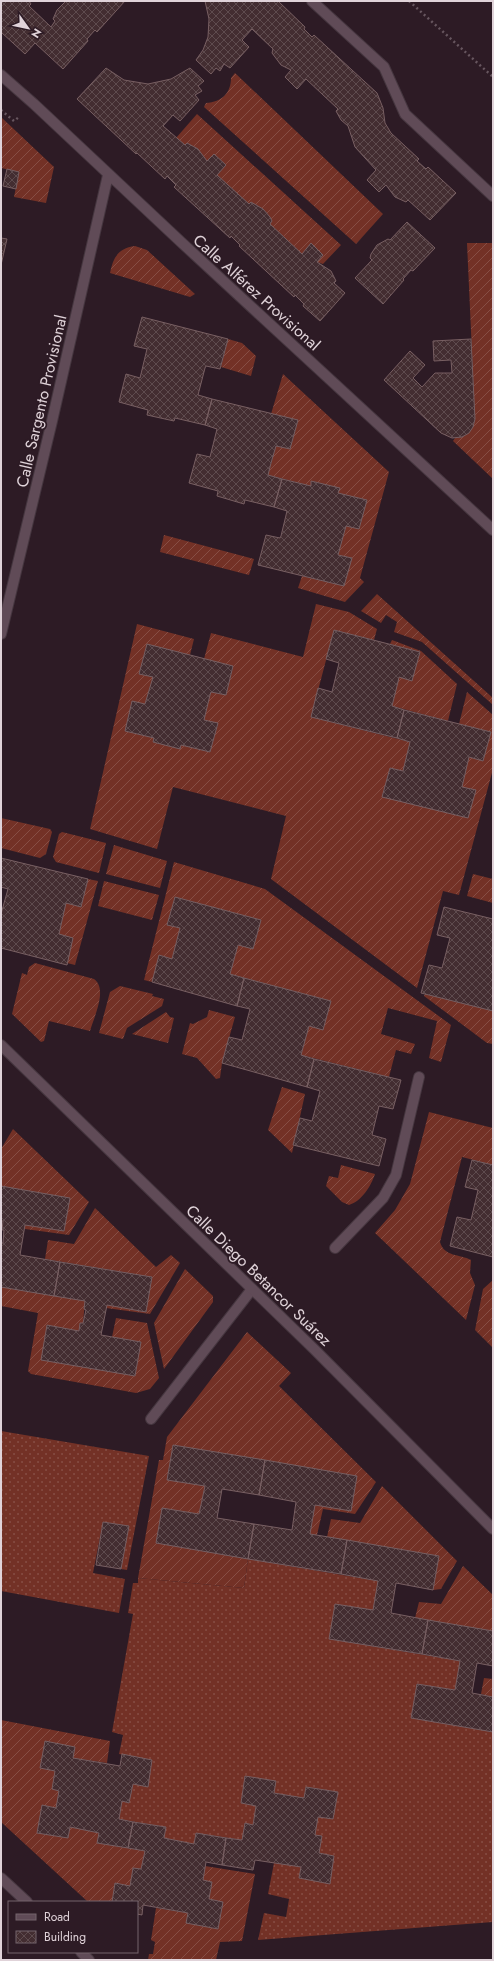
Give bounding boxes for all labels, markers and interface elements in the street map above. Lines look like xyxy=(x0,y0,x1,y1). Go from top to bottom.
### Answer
north arrow xyxy=(8,8,48,48)
text: N xyxy=(27,25,45,41)
street label: Calle Alférez Provisional xyxy=(188,229,325,356)
street label: Calle Sargento Provisional xyxy=(10,313,73,490)
street label: Calle Diego Betancor Suárez xyxy=(181,1200,337,1352)
legend xyxy=(8,1901,138,1953)
text: Road xyxy=(44,1908,70,1926)
text: Building xyxy=(44,1928,86,1946)

